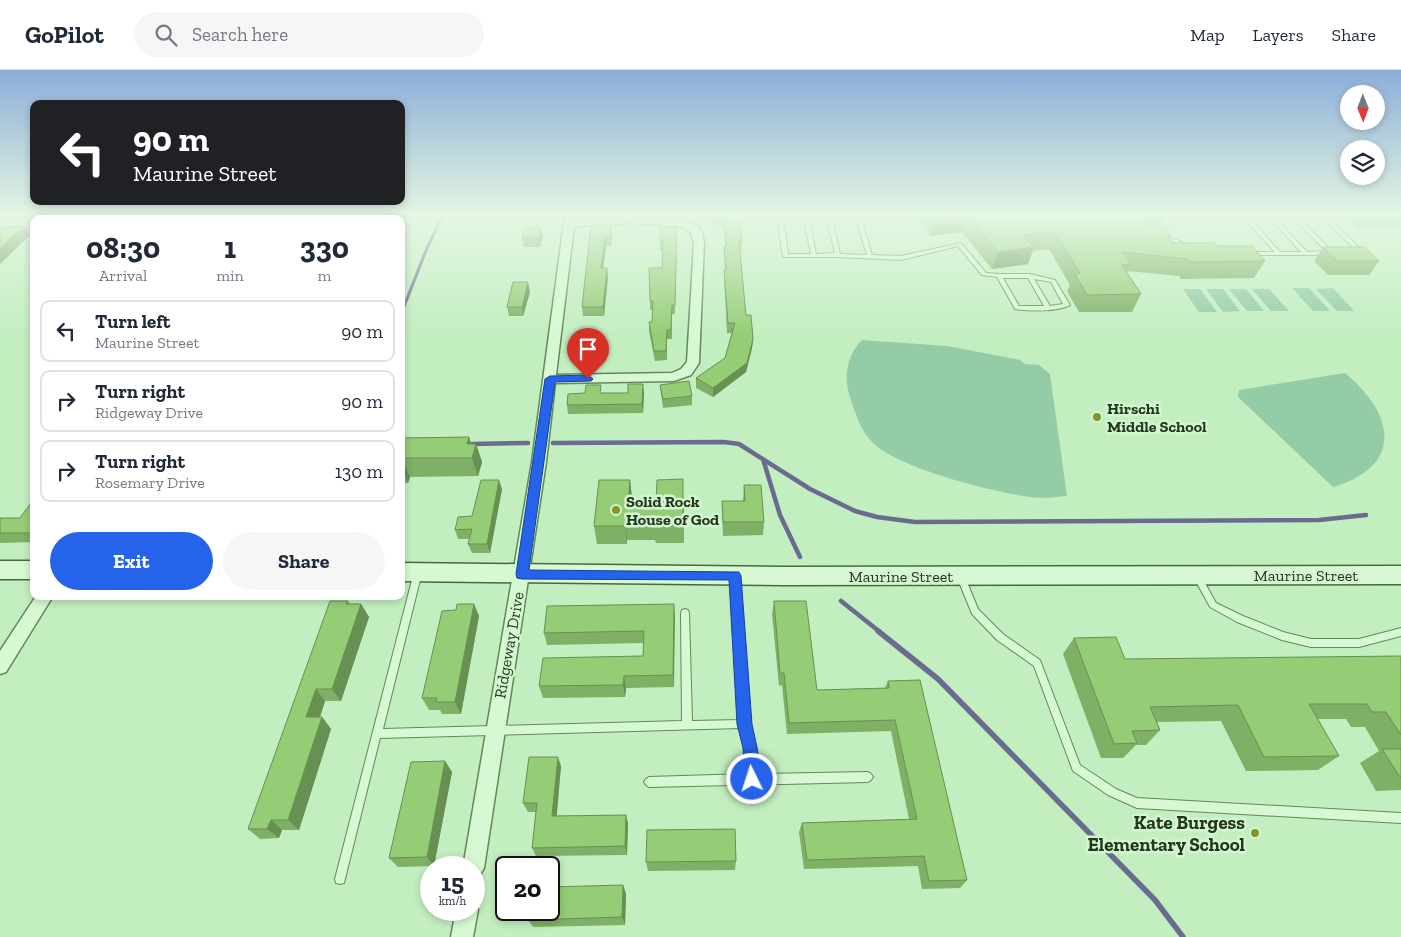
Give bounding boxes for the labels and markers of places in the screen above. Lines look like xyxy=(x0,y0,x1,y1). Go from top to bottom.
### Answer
pin xyxy=(567,328,609,379)
place label: Hirschi Middle School xyxy=(1107,399,1207,436)
marker: Hirschi Middle School xyxy=(1091,411,1103,423)
place label: Solid Rock House of God xyxy=(626,492,719,529)
marker: Solid Rock House of God xyxy=(610,504,622,516)
place label: Kate Burgess Elementary School xyxy=(1087,811,1246,856)
marker: Kate Burgess Elementary School xyxy=(1249,827,1261,839)

